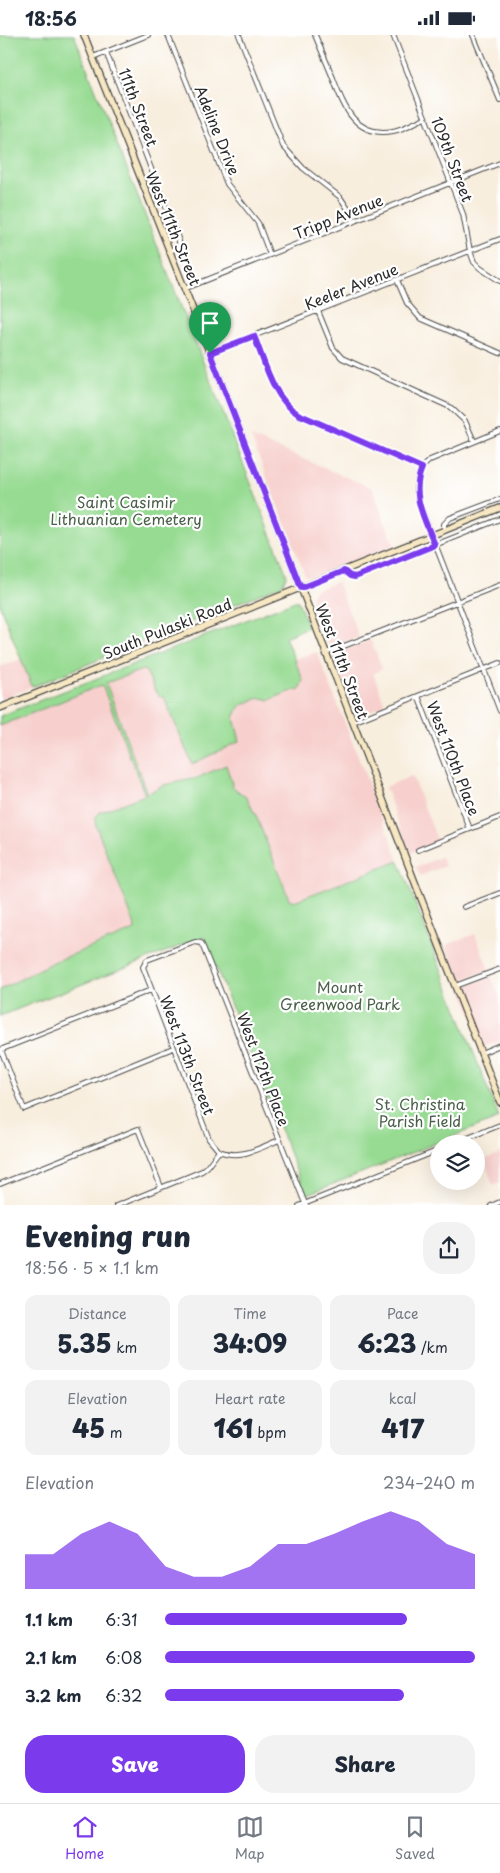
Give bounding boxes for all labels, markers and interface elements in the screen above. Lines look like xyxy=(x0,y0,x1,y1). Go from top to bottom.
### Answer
text: 18:56 xyxy=(25,4,77,32)
street label: 111th Street xyxy=(114,64,164,150)
street label: Adeline Drive xyxy=(190,82,246,178)
street label: 109th Street xyxy=(426,113,480,205)
street label: West 111th Street xyxy=(141,167,207,289)
street label: Tripp Avenue xyxy=(290,188,386,244)
street label: Keeler Avenue xyxy=(301,257,401,315)
pin xyxy=(189,302,231,353)
icon: arrive xyxy=(196,309,224,337)
park label: Saint Casimir Lithuanian Cemetery xyxy=(50,490,202,530)
street label: South Pulaski Road xyxy=(99,592,235,664)
street label: West 111th Street xyxy=(310,600,376,722)
street label: West 110th Place xyxy=(422,697,486,819)
park label: Mount Greenwood Park xyxy=(280,975,400,1015)
street label: West 113th Street xyxy=(155,992,221,1118)
street label: West 112th Place xyxy=(232,1009,296,1129)
park label: St. Christina Parish Field xyxy=(375,1092,466,1132)
map controls xyxy=(430,1135,485,1190)
button: layers xyxy=(430,1135,485,1190)
text: Evening run xyxy=(25,1214,191,1257)
button: share xyxy=(423,1222,475,1274)
text: 18:56 · 5 × 1.1 km xyxy=(25,1255,159,1279)
text: Distance xyxy=(68,1303,127,1324)
text: Time xyxy=(233,1303,267,1324)
text: Pace xyxy=(387,1303,418,1324)
text: 5.35 xyxy=(57,1324,112,1362)
text: 34:09 xyxy=(213,1324,287,1362)
text: 6:23 xyxy=(358,1324,416,1362)
text: km xyxy=(112,1337,137,1358)
text: /km xyxy=(416,1337,448,1358)
text: Elevation xyxy=(67,1388,128,1409)
text: Heart rate xyxy=(215,1388,285,1409)
text: kcal xyxy=(389,1388,417,1409)
text: 45 xyxy=(72,1409,105,1447)
text: 161 xyxy=(213,1409,253,1447)
text: 417 xyxy=(381,1409,424,1447)
text: m xyxy=(105,1422,123,1443)
text: bpm xyxy=(253,1422,287,1443)
text: Elevation xyxy=(25,1470,94,1494)
text: 234–240 m xyxy=(383,1470,475,1494)
text: 1.1 km xyxy=(25,1607,73,1631)
text: 6:31 xyxy=(105,1607,138,1631)
text: 2.1 km xyxy=(25,1645,77,1669)
text: 6:08 xyxy=(105,1645,142,1669)
text: 3.2 km xyxy=(25,1683,82,1707)
text: 6:32 xyxy=(105,1683,142,1707)
button: Save xyxy=(25,1735,245,1793)
button: Share xyxy=(255,1735,475,1793)
tab: Home xyxy=(65,1813,104,1864)
tab: Map xyxy=(235,1813,265,1864)
tab: Saved xyxy=(395,1813,435,1864)

